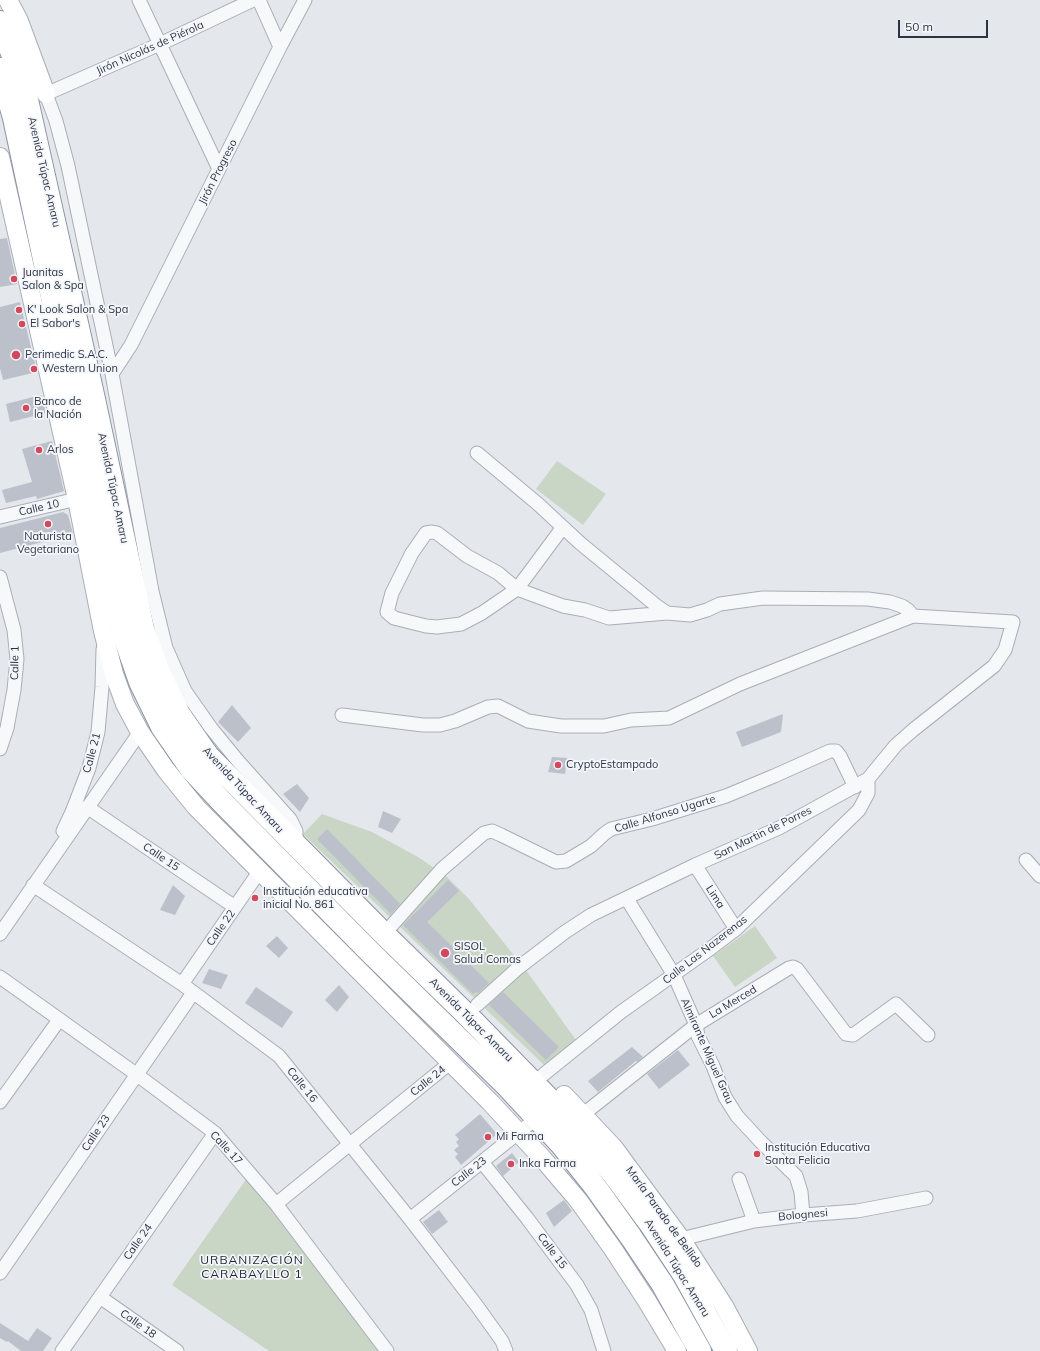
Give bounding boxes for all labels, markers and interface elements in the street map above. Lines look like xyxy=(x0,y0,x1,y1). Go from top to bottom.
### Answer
scale bar xyxy=(900,12,990,38)
street label: Jirón Nicolás de Piérola xyxy=(94,18,206,78)
text: 50 m xyxy=(905,19,933,34)
street label: Avenida Túpac Amaru xyxy=(25,115,63,229)
street label: Jirón Progreso xyxy=(196,137,240,207)
place label: Juanitas Salon & Spa xyxy=(22,266,84,292)
marker: Juanitas Salon & Spa xyxy=(9,274,19,284)
place label: K' Look Salon & Spa xyxy=(27,303,128,317)
marker: K' Look Salon & Spa xyxy=(14,305,24,315)
place label: El Sabor's xyxy=(30,317,80,331)
marker: El Sabor's xyxy=(17,319,27,329)
place label: Perimedic S.A.C. xyxy=(25,348,108,362)
marker: Perimedic S.A.C. xyxy=(10,349,22,361)
place label: Western Union xyxy=(42,362,118,376)
marker: Western Union xyxy=(29,364,39,374)
place label: Banco de la Nación xyxy=(34,395,82,421)
marker: Banco de la Nación xyxy=(21,403,31,413)
street label: Avenida Túpac Amaru xyxy=(95,431,131,545)
place label: Arlos xyxy=(47,443,73,457)
marker: Arlos xyxy=(34,445,44,455)
street label: Calle 10 xyxy=(17,497,61,519)
marker: Naturista Vegetariano xyxy=(43,519,53,529)
place label: Naturista Vegetariano xyxy=(17,530,79,556)
street label: Calle 1 xyxy=(8,646,22,680)
street label: Calle 21 xyxy=(80,731,104,775)
street label: Avenida Túpac Amaru xyxy=(200,744,286,836)
place label: CryptoEstampado xyxy=(566,758,658,772)
marker: CryptoEstampado xyxy=(553,760,563,770)
street label: Calle Alfonso Ugarte xyxy=(613,792,717,836)
street label: San Martin de Porres xyxy=(712,804,814,862)
street label: Calle 15 xyxy=(140,840,182,874)
street label: Lima xyxy=(703,883,727,911)
place label: Institución educativa inicial No. 861 xyxy=(263,885,368,911)
marker: Institución educativa inicial No. 861 xyxy=(250,893,260,903)
street label: Calle 22 xyxy=(204,907,238,949)
street label: Calle Las Nazerenas xyxy=(660,913,750,987)
place label: SISOL Salud Comas xyxy=(454,940,521,966)
marker: SISOL Salud Comas xyxy=(439,947,451,959)
street label: Avenida Túpac Amaru xyxy=(426,975,516,1065)
street label: La Merced xyxy=(707,983,759,1021)
street label: Almirante Miguel Grau xyxy=(678,996,736,1106)
street label: Calle 24 xyxy=(408,1063,448,1099)
street label: Calle 16 xyxy=(284,1065,320,1105)
street label: Calle 23 xyxy=(79,1112,113,1154)
street label: Calle 17 xyxy=(207,1128,245,1168)
place label: Mi Farma xyxy=(496,1130,544,1144)
marker: Mi Farma xyxy=(483,1132,493,1142)
place label: Institución Educativa Santa Felicia xyxy=(765,1141,870,1167)
marker: Institución Educativa Santa Felicia xyxy=(752,1149,762,1159)
street label: Calle 23 xyxy=(449,1154,489,1190)
place label: Inka Farma xyxy=(519,1157,576,1171)
marker: Inka Farma xyxy=(506,1159,516,1169)
street label: María Parado de Bellido xyxy=(623,1164,705,1270)
street label: Bolognesi xyxy=(778,1206,828,1224)
street label: Avenida Túpac Amaru xyxy=(641,1217,713,1319)
street label: Calle 24 xyxy=(121,1221,155,1263)
street label: Calle 15 xyxy=(534,1231,570,1271)
district label: URBANIZACIÓN CARABAYLLO 1 xyxy=(200,1253,304,1281)
street label: Calle 18 xyxy=(117,1307,159,1341)

